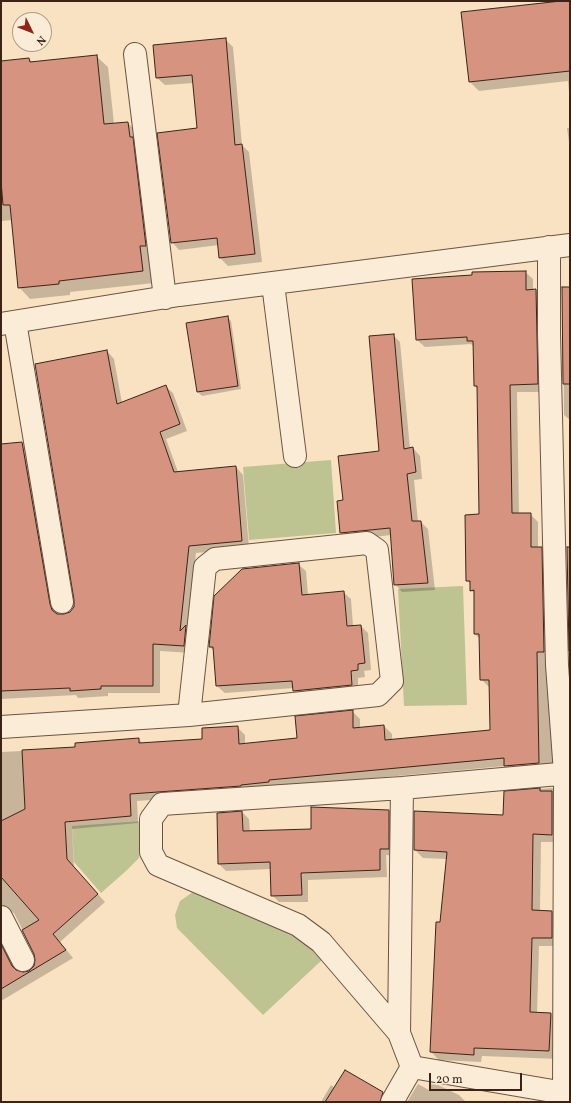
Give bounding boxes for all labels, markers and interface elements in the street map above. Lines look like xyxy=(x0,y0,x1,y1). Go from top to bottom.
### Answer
north arrow xyxy=(12,12,52,52)
text: N xyxy=(32,32,49,48)
scale bar xyxy=(431,1065,524,1091)
text: 20 m xyxy=(436,1072,463,1088)

